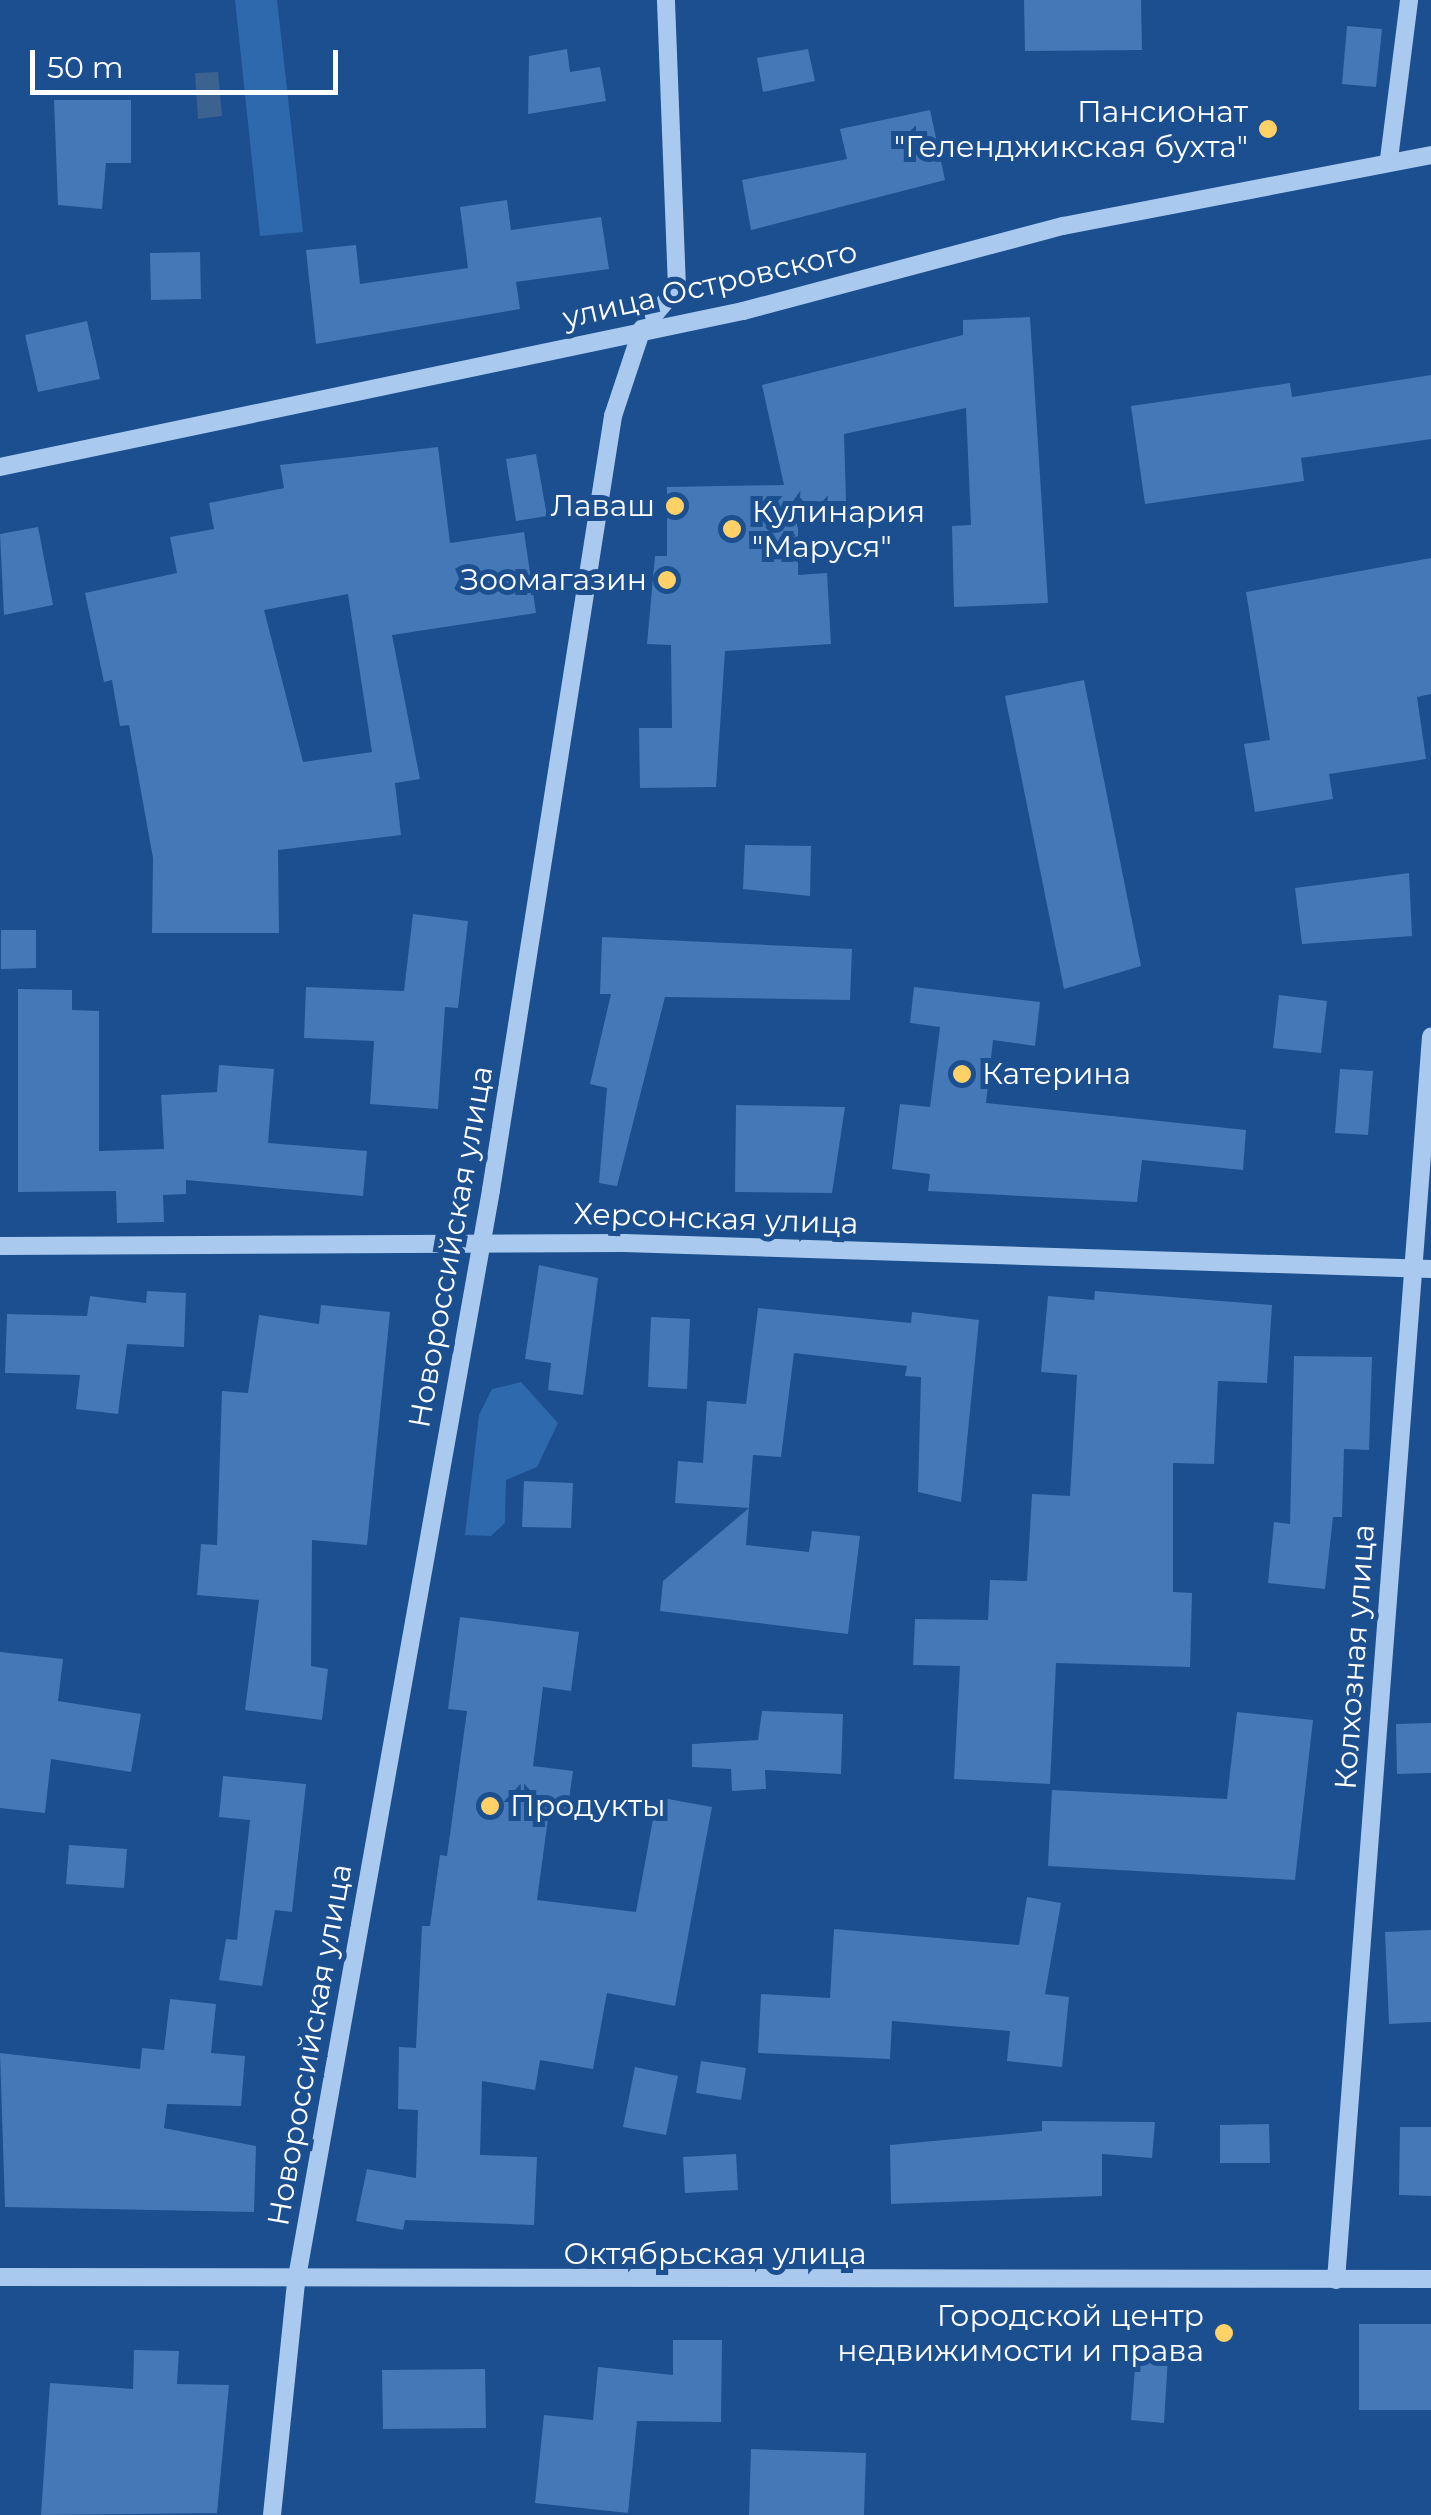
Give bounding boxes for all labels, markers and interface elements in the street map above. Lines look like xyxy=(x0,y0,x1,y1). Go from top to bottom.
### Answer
scale bar xyxy=(35,30,342,92)
text: 50 m xyxy=(47,49,124,86)
place label: Пансионат "Геленджикская бухта" xyxy=(894,94,1248,164)
marker: Пансионат "Геленджикская бухта" xyxy=(1257,118,1279,140)
street label: улица Островского xyxy=(559,234,861,336)
place label: Лаваш xyxy=(550,488,655,524)
place label: Кулинария "Маруся" xyxy=(752,494,925,564)
marker: Лаваш xyxy=(664,495,686,517)
marker: Кулинария "Маруся" xyxy=(721,518,743,540)
place label: Зоомагазин xyxy=(460,562,647,598)
marker: Зоомагазин xyxy=(656,569,678,591)
place label: Катерина xyxy=(982,1056,1131,1092)
street label: Новороссийская улица xyxy=(401,1063,501,1431)
marker: Катерина xyxy=(951,1063,973,1085)
street label: Херсонская улица xyxy=(573,1196,859,1242)
street label: Колхозная улица xyxy=(1328,1523,1382,1791)
place label: Продукты xyxy=(510,1788,665,1824)
marker: Продукты xyxy=(479,1795,501,1817)
street label: Новороссийская улица xyxy=(260,1861,360,2229)
street label: Октябрьская улица xyxy=(563,2236,867,2272)
place label: Городской центр недвижимости и права xyxy=(837,2298,1204,2368)
marker: Городской центр недвижимости и права xyxy=(1213,2322,1235,2344)

